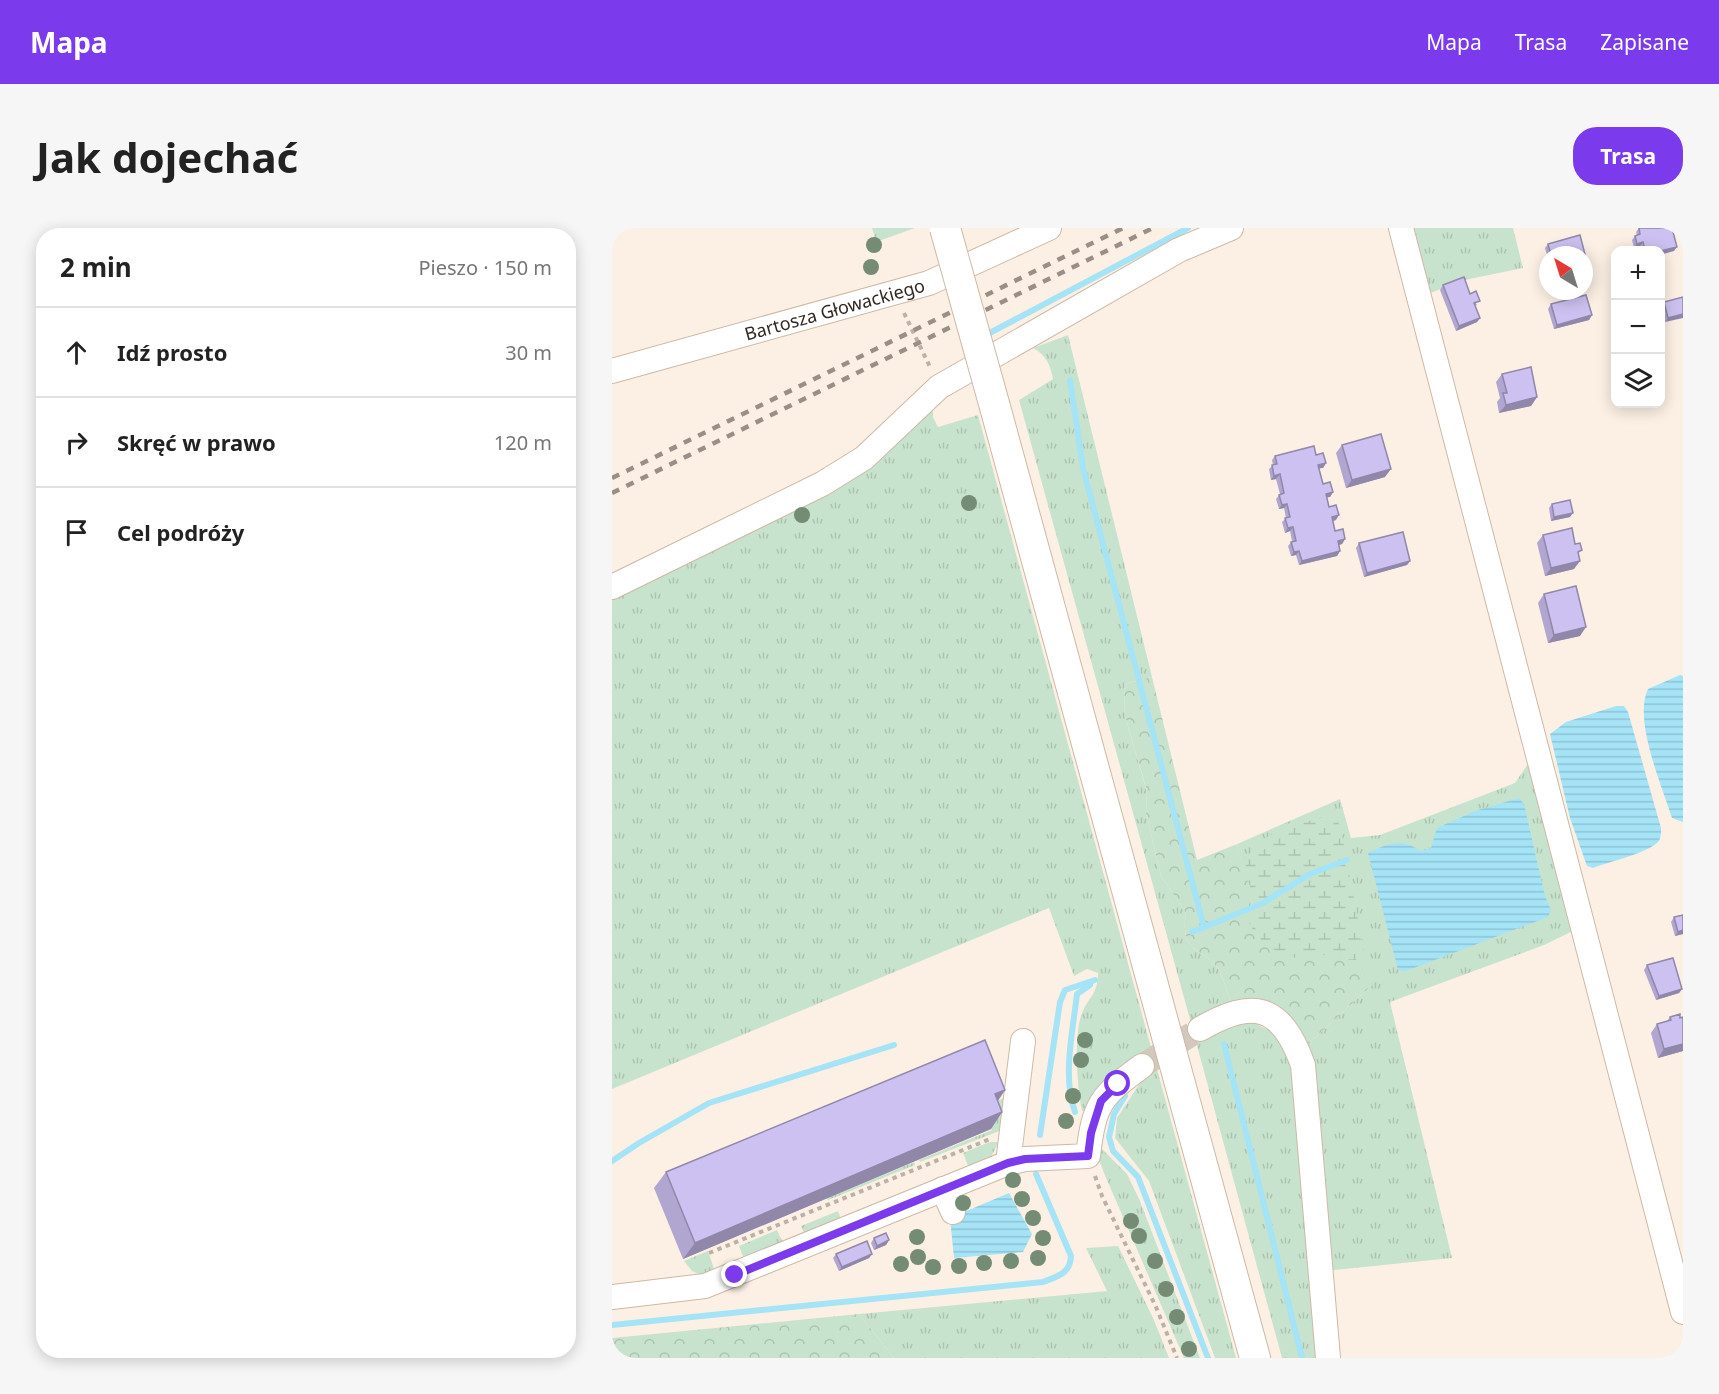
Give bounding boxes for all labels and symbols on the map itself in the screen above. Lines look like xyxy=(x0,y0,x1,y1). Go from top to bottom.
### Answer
north arrow xyxy=(1539,246,1593,300)
street label: Bartosza Głowackiego xyxy=(742,273,927,346)
route start xyxy=(1104,1070,1130,1096)
route end xyxy=(721,1261,747,1287)

